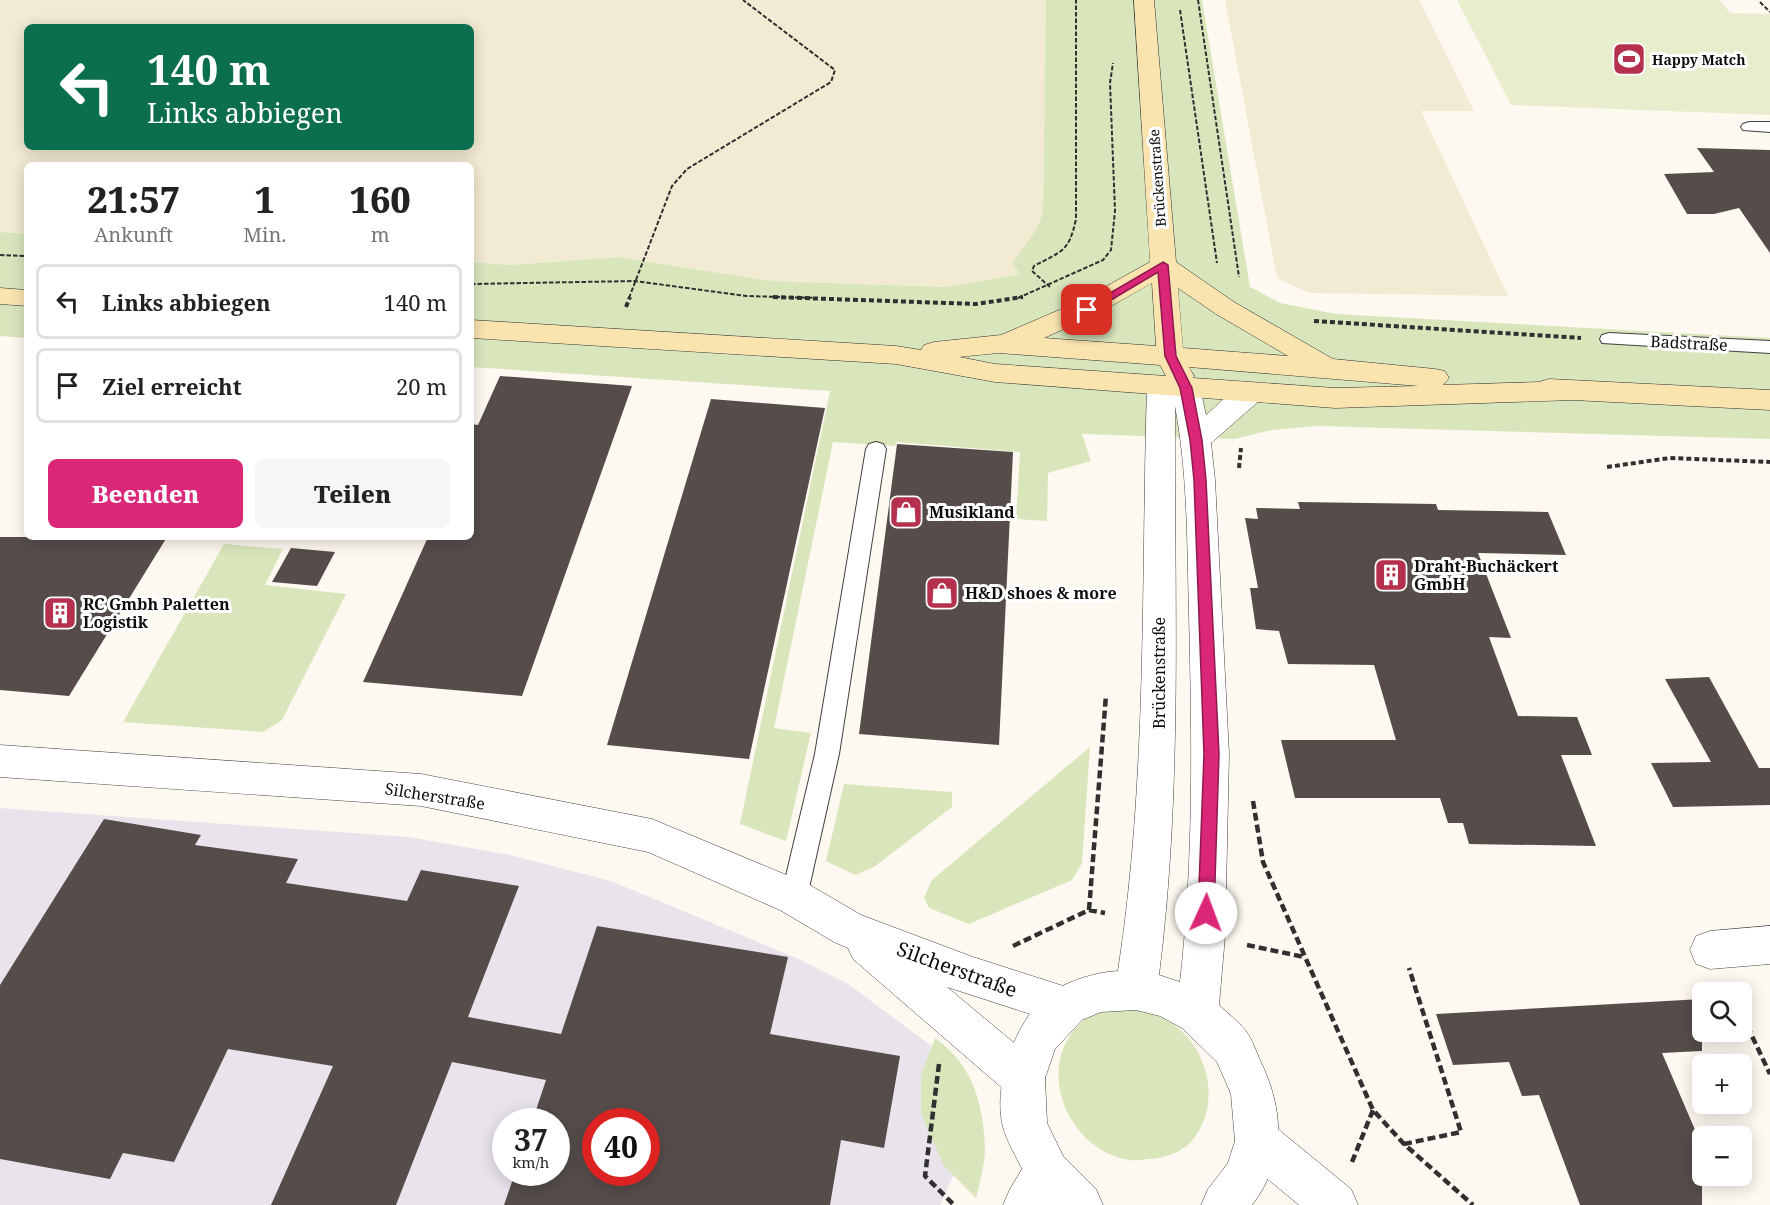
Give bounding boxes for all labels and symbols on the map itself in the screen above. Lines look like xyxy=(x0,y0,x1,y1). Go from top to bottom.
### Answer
sports icon: Happy Match xyxy=(1611,41,1647,77)
place label: Happy Match xyxy=(1652,50,1746,69)
street label: Brückenstraße xyxy=(1144,128,1170,228)
pin xyxy=(1061,284,1112,335)
street label: Badstraße xyxy=(1650,330,1728,356)
shop icon: Musikland xyxy=(888,494,924,530)
place label: Musikland xyxy=(929,501,1015,523)
place label: Draht-Buchäckert GmbH xyxy=(1414,555,1559,595)
building icon: Draht-Buchäckert GmbH xyxy=(1373,557,1409,593)
shop icon: H&D shoes & more xyxy=(924,575,960,611)
place label: H&D shoes & more xyxy=(965,582,1117,604)
place label: RC Gmbh Paletten Logistik xyxy=(83,593,230,633)
building icon: RC Gmbh Paletten Logistik xyxy=(42,595,78,631)
street label: Brückenstraße xyxy=(1148,617,1170,729)
street label: Silcherstraße xyxy=(383,777,487,815)
position arrow xyxy=(1174,881,1238,945)
street label: Silcherstraße xyxy=(893,935,1021,1003)
speed limit sign: 40 xyxy=(582,1108,660,1186)

